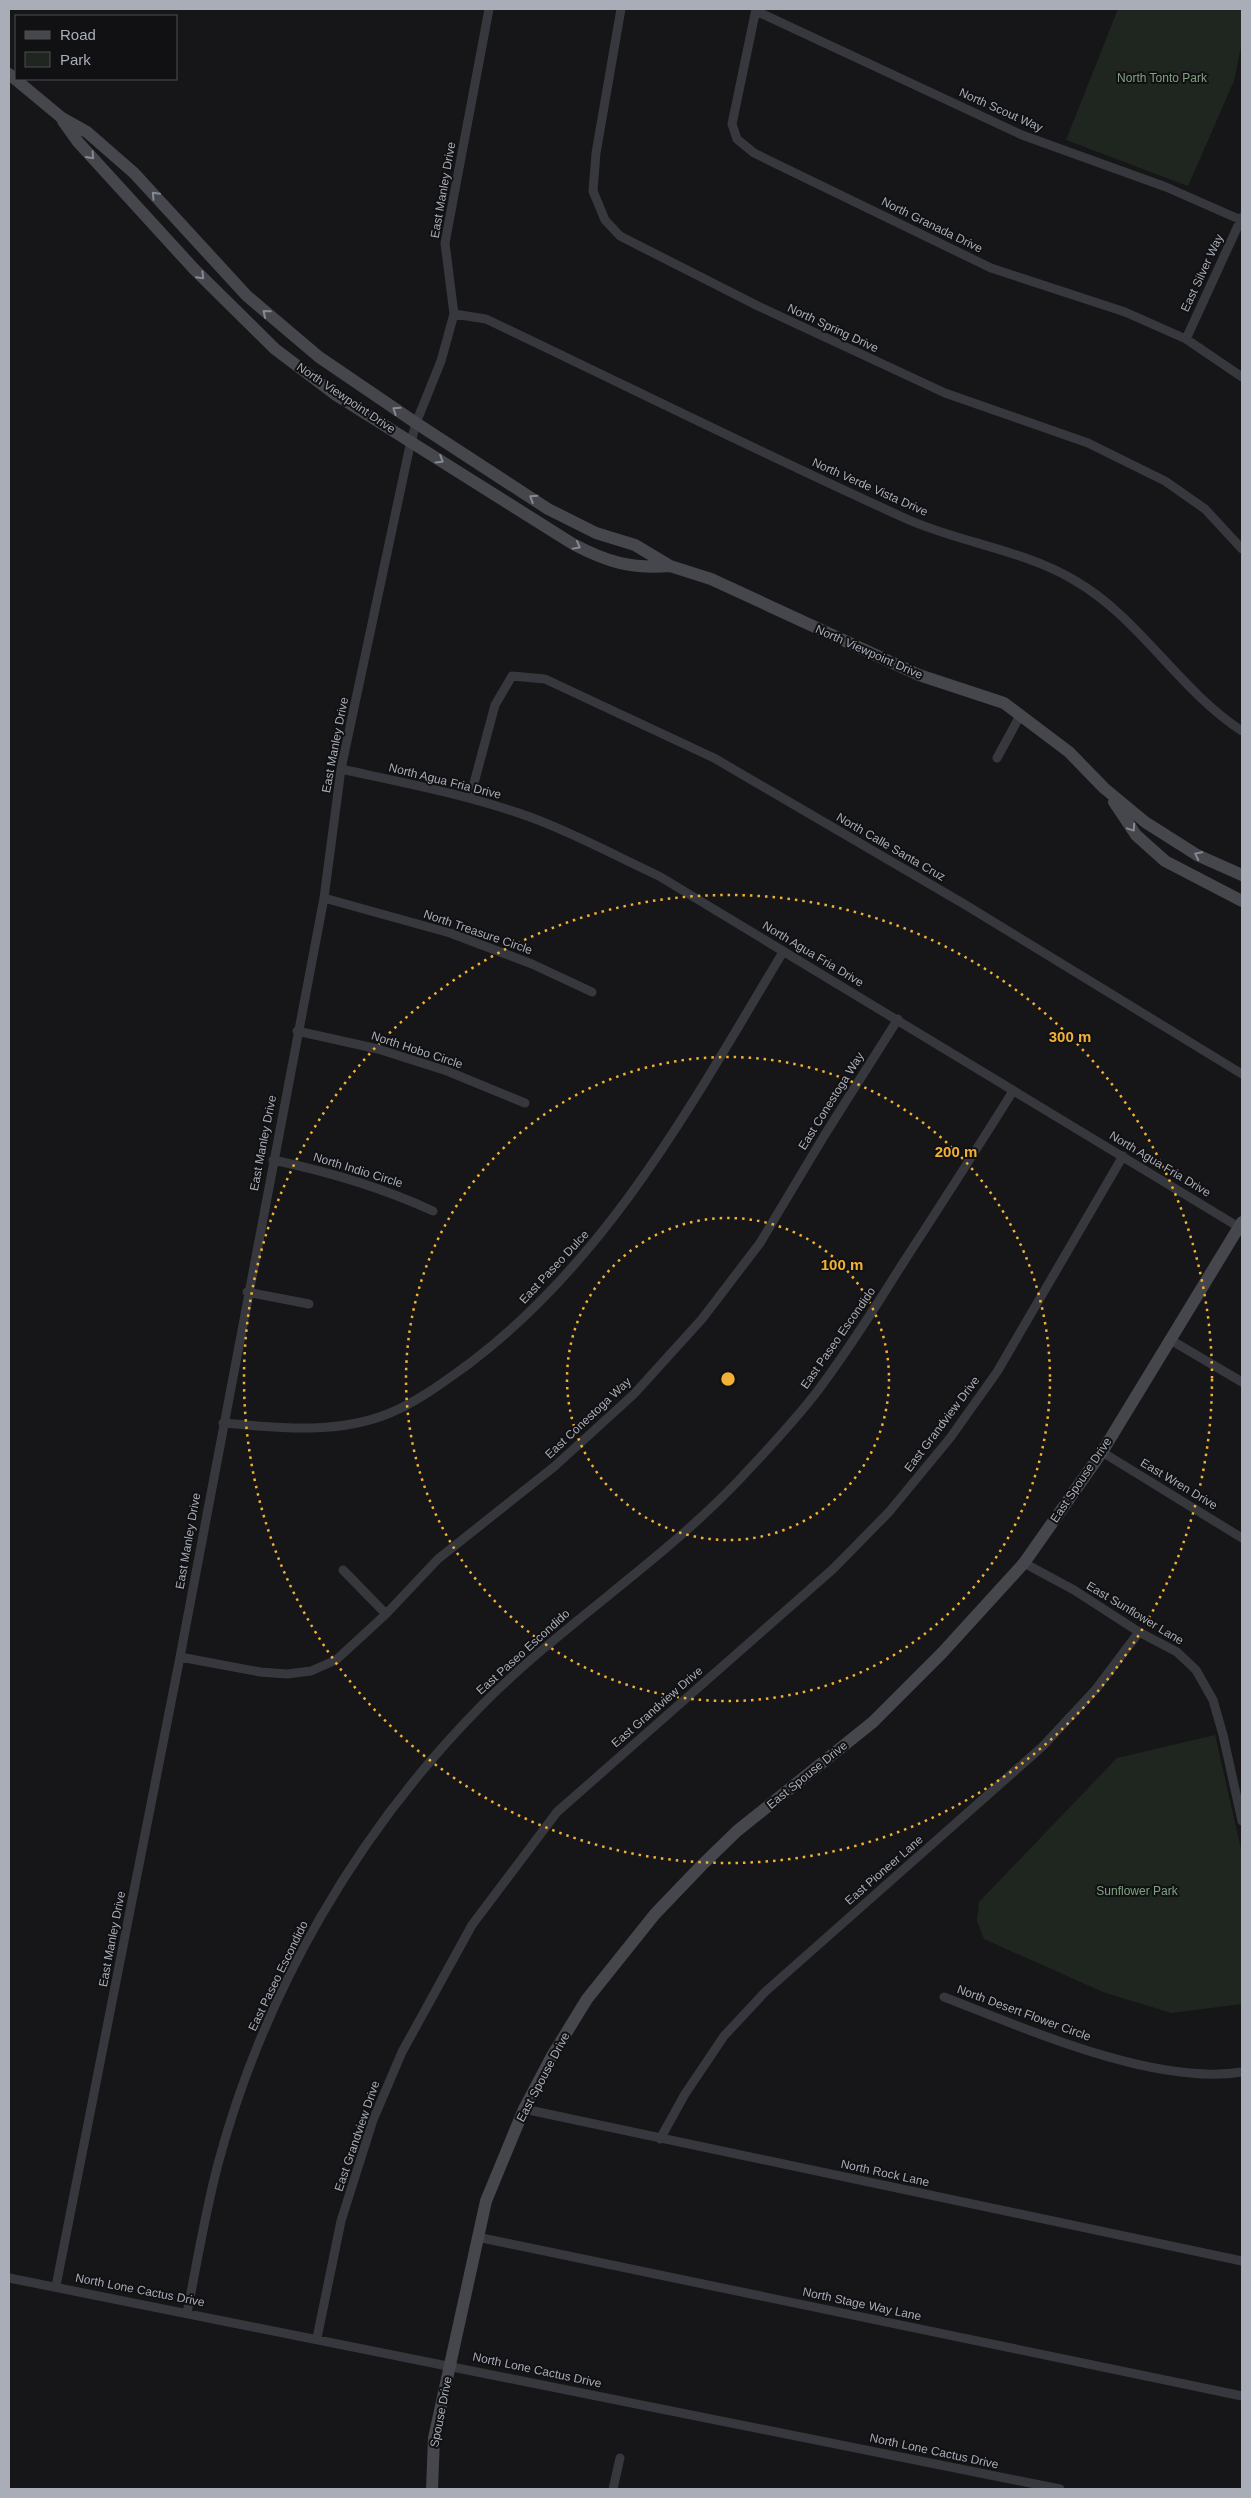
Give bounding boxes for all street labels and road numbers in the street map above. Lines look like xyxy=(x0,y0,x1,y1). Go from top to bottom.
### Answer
street label: North Scout Way xyxy=(957,85,1045,135)
street label: East Manley Drive xyxy=(428,141,458,239)
street label: North Granada Drive xyxy=(879,194,985,256)
street label: East Silver Way xyxy=(1178,232,1226,314)
street label: North Spring Drive xyxy=(785,301,881,355)
street label: North Viewpoint Drive xyxy=(294,360,398,436)
street label: North Verde Vista Drive xyxy=(810,455,930,519)
street label: North Viewpoint Drive xyxy=(813,622,925,682)
street label: East Manley Drive xyxy=(319,696,351,794)
street label: North Agua Fria Drive xyxy=(387,760,503,802)
street label: North Calle Santa Cruz xyxy=(834,810,948,884)
street label: North Treasure Circle xyxy=(422,907,534,957)
street label: North Agua Fria Drive xyxy=(760,918,866,990)
street label: North Hobo Circle xyxy=(369,1029,465,1071)
street label: East Conestoga Way xyxy=(795,1050,867,1152)
street label: East Manley Drive xyxy=(247,1094,279,1192)
street label: North Agua Fria Drive xyxy=(1107,1128,1213,1200)
street label: North Indio Circle xyxy=(312,1150,405,1190)
street label: East Paseo Dulce xyxy=(516,1227,592,1307)
street label: East Paseo Escondido xyxy=(798,1284,879,1391)
street label: East Grandview Drive xyxy=(901,1373,983,1475)
street label: East Conestoga Way xyxy=(542,1375,634,1461)
street label: East Spouse Drive xyxy=(1047,1435,1115,1525)
street label: East Wren Drive xyxy=(1138,1456,1220,1513)
street label: East Manley Drive xyxy=(173,1492,203,1590)
street label: East Sunflower Lane xyxy=(1084,1578,1186,1648)
street label: East Paseo Escondido xyxy=(473,1606,573,1698)
street label: East Grandview Drive xyxy=(609,1663,706,1750)
street label: East Spouse Drive xyxy=(764,1738,850,1812)
street label: East Pioneer Lane xyxy=(842,1832,926,1908)
street label: East Manley Drive xyxy=(96,1890,128,1988)
street label: East Paseo Escondido xyxy=(245,1918,311,2033)
street label: North Desert Flower Circle xyxy=(955,1982,1093,2044)
street label: East Spouse Drive xyxy=(513,2030,573,2124)
street label: East Grandview Drive xyxy=(331,2079,383,2193)
street label: North Rock Lane xyxy=(840,2157,931,2189)
street label: North Lone Cactus Drive xyxy=(74,2271,206,2309)
street label: North Stage Way Lane xyxy=(801,2285,923,2323)
street label: North Lone Cactus Drive xyxy=(471,2349,603,2391)
street label: Spouse Drive xyxy=(427,2375,455,2449)
street label: North Lone Cactus Drive xyxy=(868,2430,1000,2472)

